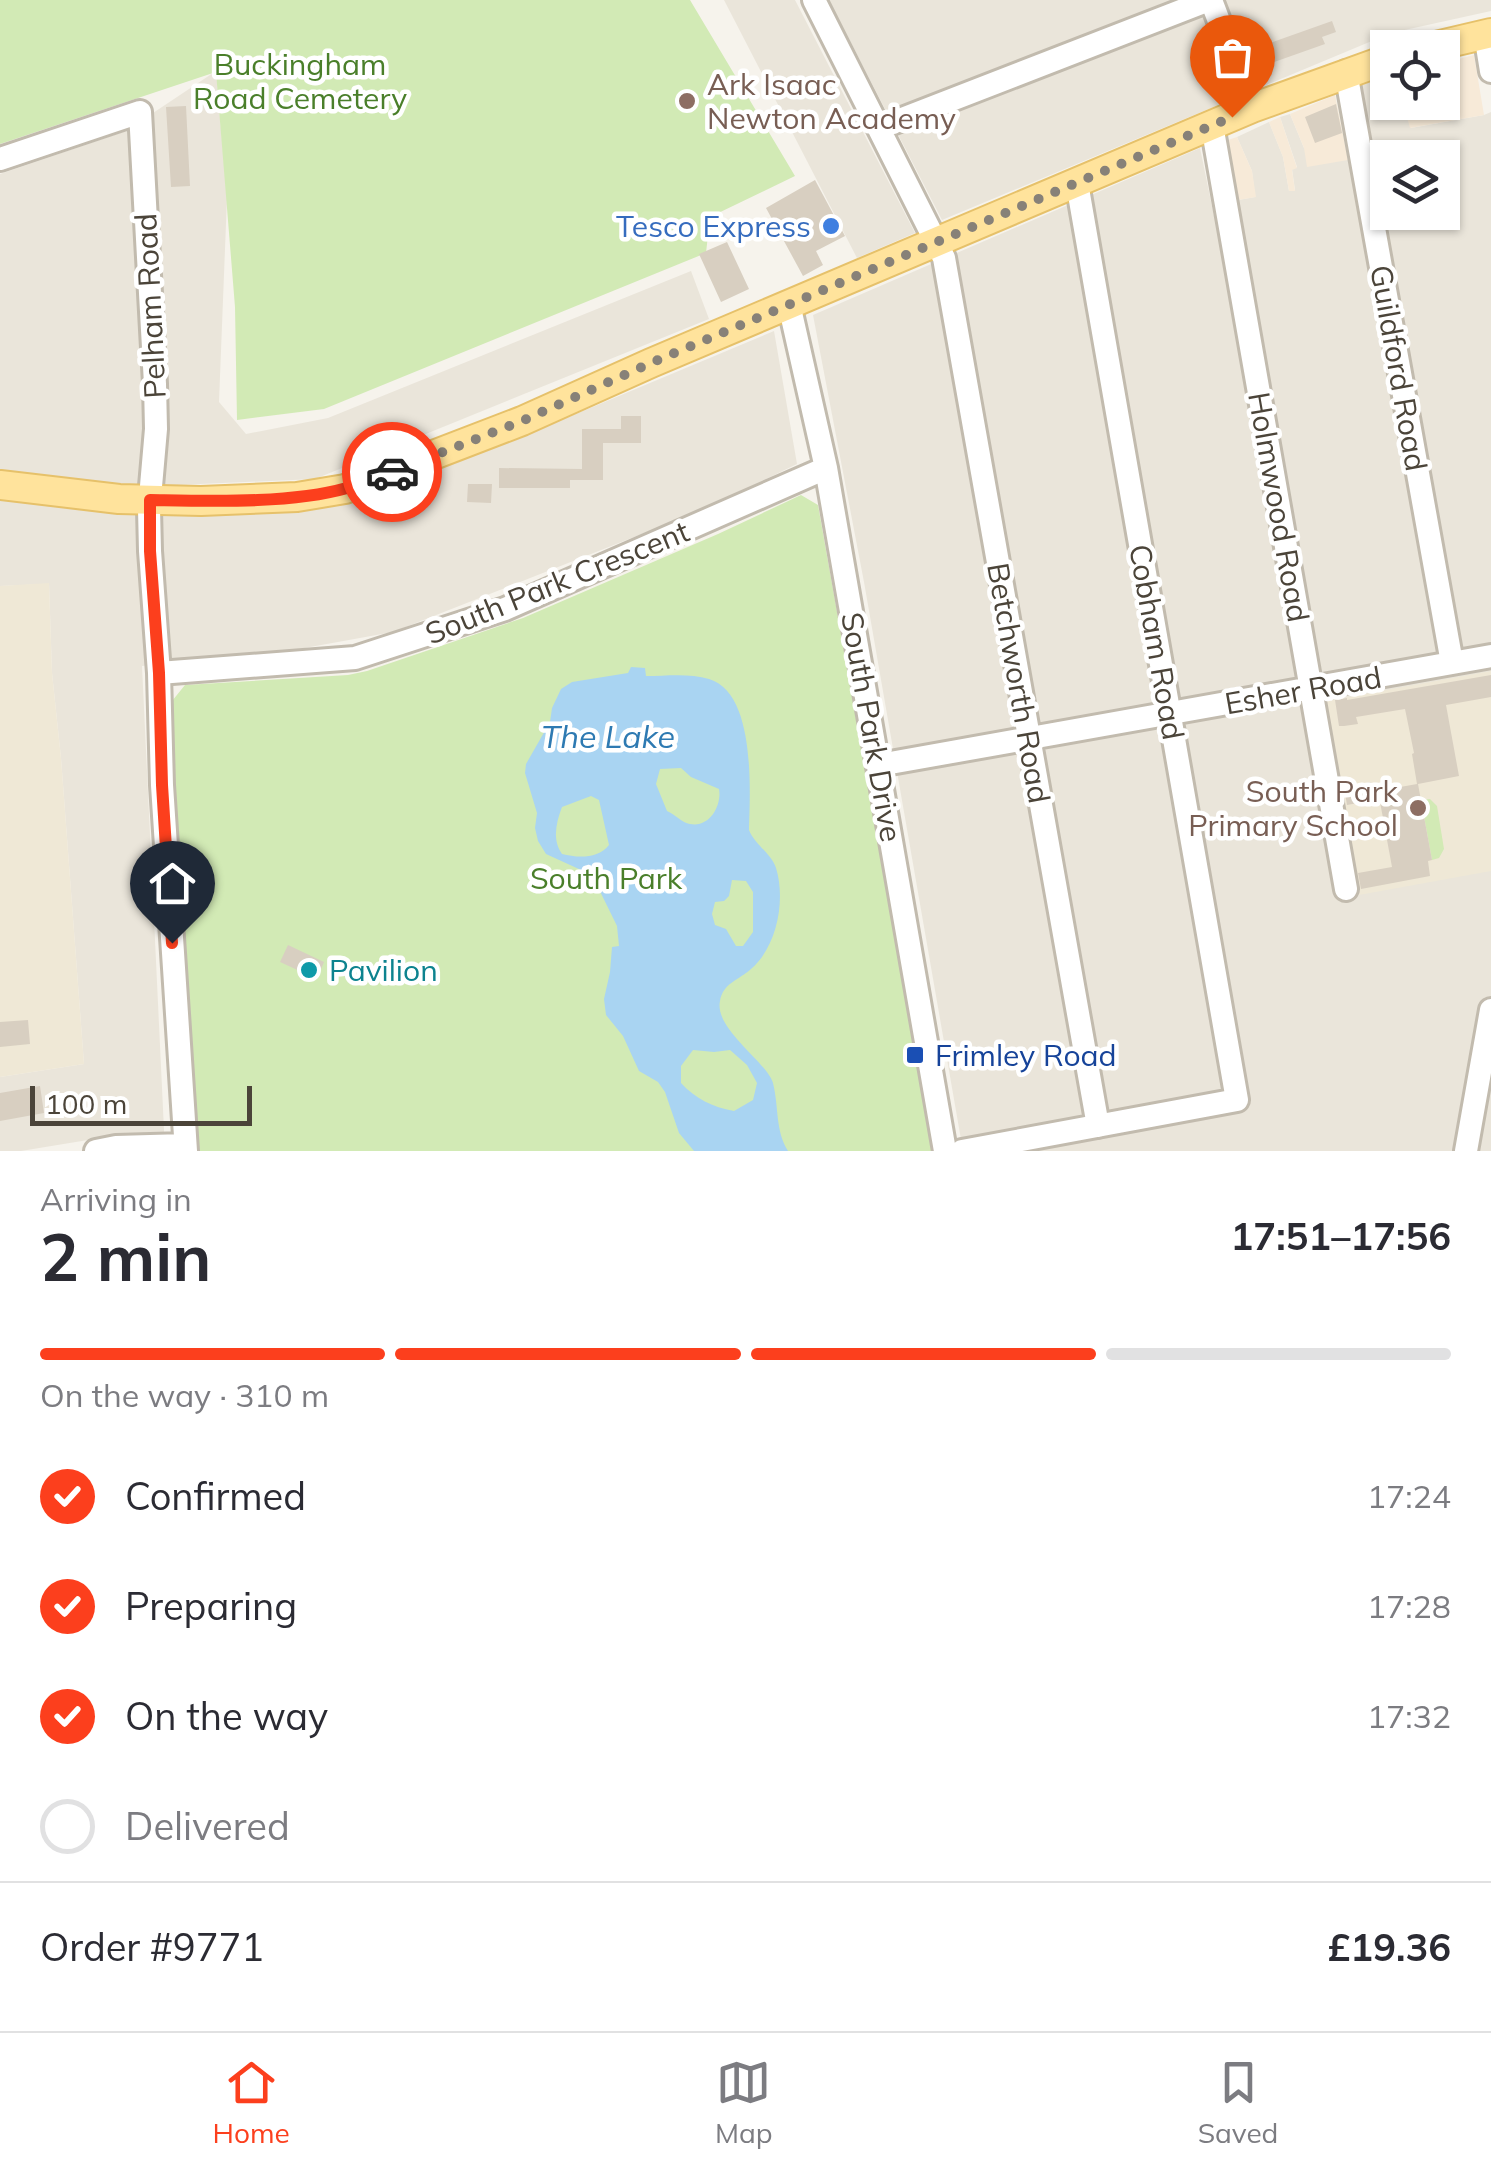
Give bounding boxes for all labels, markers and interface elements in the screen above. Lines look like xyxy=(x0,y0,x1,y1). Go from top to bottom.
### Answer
pin xyxy=(1190,15,1275,118)
icon: bag xyxy=(1205,30,1260,85)
map controls xyxy=(1370,30,1460,230)
button: locate xyxy=(1370,30,1460,120)
park label: Buckingham Road Cemetery xyxy=(193,45,407,117)
place label: Ark Isaac Newton Academy xyxy=(707,65,956,137)
marker: Ark Isaac Newton Academy xyxy=(676,90,698,112)
button: layers xyxy=(1370,140,1460,230)
place label: Tesco Express xyxy=(616,207,811,245)
street label: Pelham Road xyxy=(126,212,174,400)
marker: Tesco Express xyxy=(820,215,842,237)
street label: Guildford Road xyxy=(1362,262,1436,474)
street label: Holmwood Road xyxy=(1240,389,1318,625)
courier xyxy=(342,422,442,522)
icon: car xyxy=(365,445,420,500)
street label: South Park Crescent xyxy=(419,512,695,652)
street label: Cobham Road xyxy=(1121,541,1193,743)
street label: Betchworth Road xyxy=(979,560,1059,806)
street label: South Park Drive xyxy=(833,609,911,845)
street label: Esher Road xyxy=(1222,658,1384,722)
water label: The Lake xyxy=(541,716,675,756)
place label: South Park Primary School xyxy=(1188,772,1399,844)
marker: South Park Primary School xyxy=(1407,797,1429,819)
pin xyxy=(130,841,215,944)
icon: home xyxy=(145,856,200,911)
park label: South Park xyxy=(530,859,683,897)
place label: Pavilion xyxy=(329,951,438,989)
marker: Pavilion xyxy=(298,959,320,981)
place label: Frimley Road xyxy=(935,1036,1117,1074)
marker: Frimley Road xyxy=(904,1044,926,1066)
scale bar xyxy=(30,1081,252,1126)
text: 100 m xyxy=(45,1086,127,1121)
text: Arriving in xyxy=(40,1179,192,1219)
text: 17:51–17:56 xyxy=(1231,1212,1451,1260)
text: 2 min xyxy=(40,1216,211,1297)
text: On the way · 310 m xyxy=(40,1375,329,1415)
icon: check xyxy=(40,1469,95,1524)
text: Confirmed xyxy=(125,1472,306,1520)
text: 17:24 xyxy=(1367,1476,1451,1516)
icon: check xyxy=(40,1579,95,1634)
text: Preparing xyxy=(125,1582,297,1630)
text: 17:28 xyxy=(1367,1586,1451,1626)
icon: check xyxy=(40,1689,95,1744)
text: On the way xyxy=(125,1692,328,1740)
text: 17:32 xyxy=(1367,1696,1451,1736)
text: Delivered xyxy=(125,1802,290,1850)
text: Order #9771 xyxy=(40,1923,264,1971)
text: £19.36 xyxy=(1328,1923,1451,1971)
tab: Home xyxy=(213,2055,290,2150)
tab: Map xyxy=(715,2055,773,2150)
tab: Saved xyxy=(1198,2055,1278,2150)

